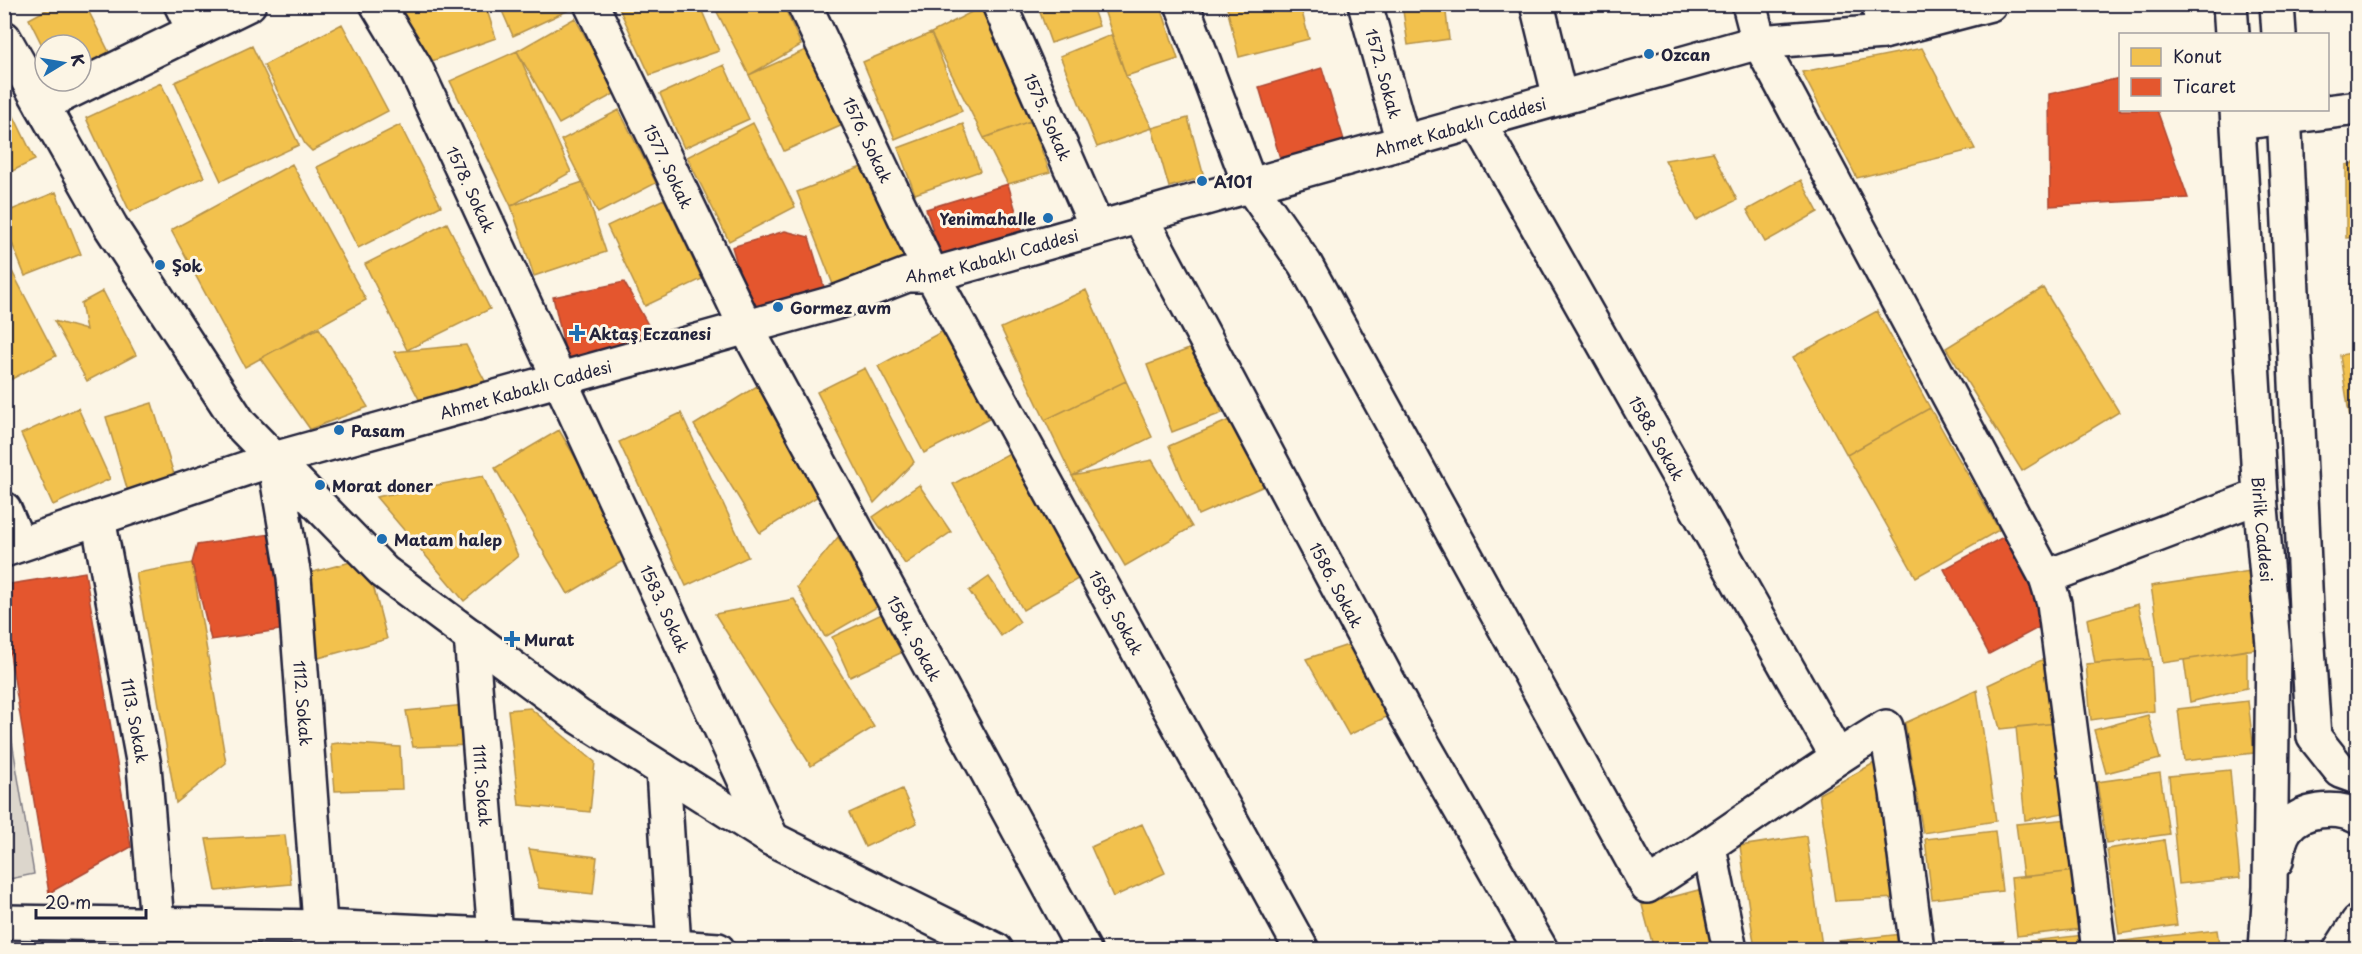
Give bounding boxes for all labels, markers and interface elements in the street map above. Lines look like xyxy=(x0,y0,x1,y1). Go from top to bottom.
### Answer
street label: 1572. Sokak xyxy=(1360,26,1408,121)
north arrow xyxy=(33,33,93,93)
legend xyxy=(2119,33,2329,111)
place label: Ozcan xyxy=(1661,42,1710,66)
text: Konut xyxy=(2173,42,2222,69)
marker: Ozcan xyxy=(1642,47,1656,61)
text: K xyxy=(66,52,92,68)
street label: 1575. Sokak xyxy=(1019,69,1078,164)
text: Ticaret xyxy=(2173,72,2236,99)
street label: Ahmet Kabaklı Caddesi xyxy=(1371,91,1549,162)
street label: 1576. Sokak xyxy=(837,92,899,187)
street label: 1577. Sokak xyxy=(638,120,699,212)
street label: 1578. Sokak xyxy=(441,142,502,236)
place label: A101 xyxy=(1214,169,1252,193)
marker: A101 xyxy=(1195,174,1209,188)
place label: Yenimahalle xyxy=(940,206,1036,230)
marker: Yenimahalle xyxy=(1041,211,1055,225)
street label: Ahmet Kabaklı Caddesi xyxy=(906,222,1081,288)
place label: Şok xyxy=(172,253,202,277)
marker: Şok xyxy=(153,258,167,272)
place label: Gormez avm xyxy=(790,295,891,319)
marker: Gormez avm xyxy=(771,300,785,314)
place label: Aktaş Eczanesi xyxy=(589,321,711,345)
marker: Aktaş Eczanesi xyxy=(570,326,584,340)
street label: Ahmet Kabaklı Caddesi xyxy=(437,353,614,424)
street label: 1588. Sokak xyxy=(1624,391,1691,485)
place label: Pasam xyxy=(351,418,405,442)
marker: Pasam xyxy=(332,423,346,437)
place label: Morat doner xyxy=(332,473,434,497)
street label: Birlik Caddesi xyxy=(2247,476,2279,583)
marker: Morat doner xyxy=(313,478,327,492)
place label: Matam halep xyxy=(394,527,502,551)
marker: Matam halep xyxy=(375,532,389,546)
street label: 1586. Sokak xyxy=(1304,538,1369,632)
street label: 1583. Sokak xyxy=(635,560,696,656)
street label: 1585. Sokak xyxy=(1084,565,1150,659)
street label: 1584. Sokak xyxy=(882,591,948,685)
place label: Murat xyxy=(524,627,575,651)
marker: Murat xyxy=(505,632,519,646)
street label: 1112. Sokak xyxy=(288,659,319,747)
street label: 1113. Sokak xyxy=(116,676,155,765)
street label: 1111. Sokak xyxy=(468,744,498,828)
scale bar xyxy=(36,882,146,920)
text: 20 m xyxy=(45,888,91,915)

